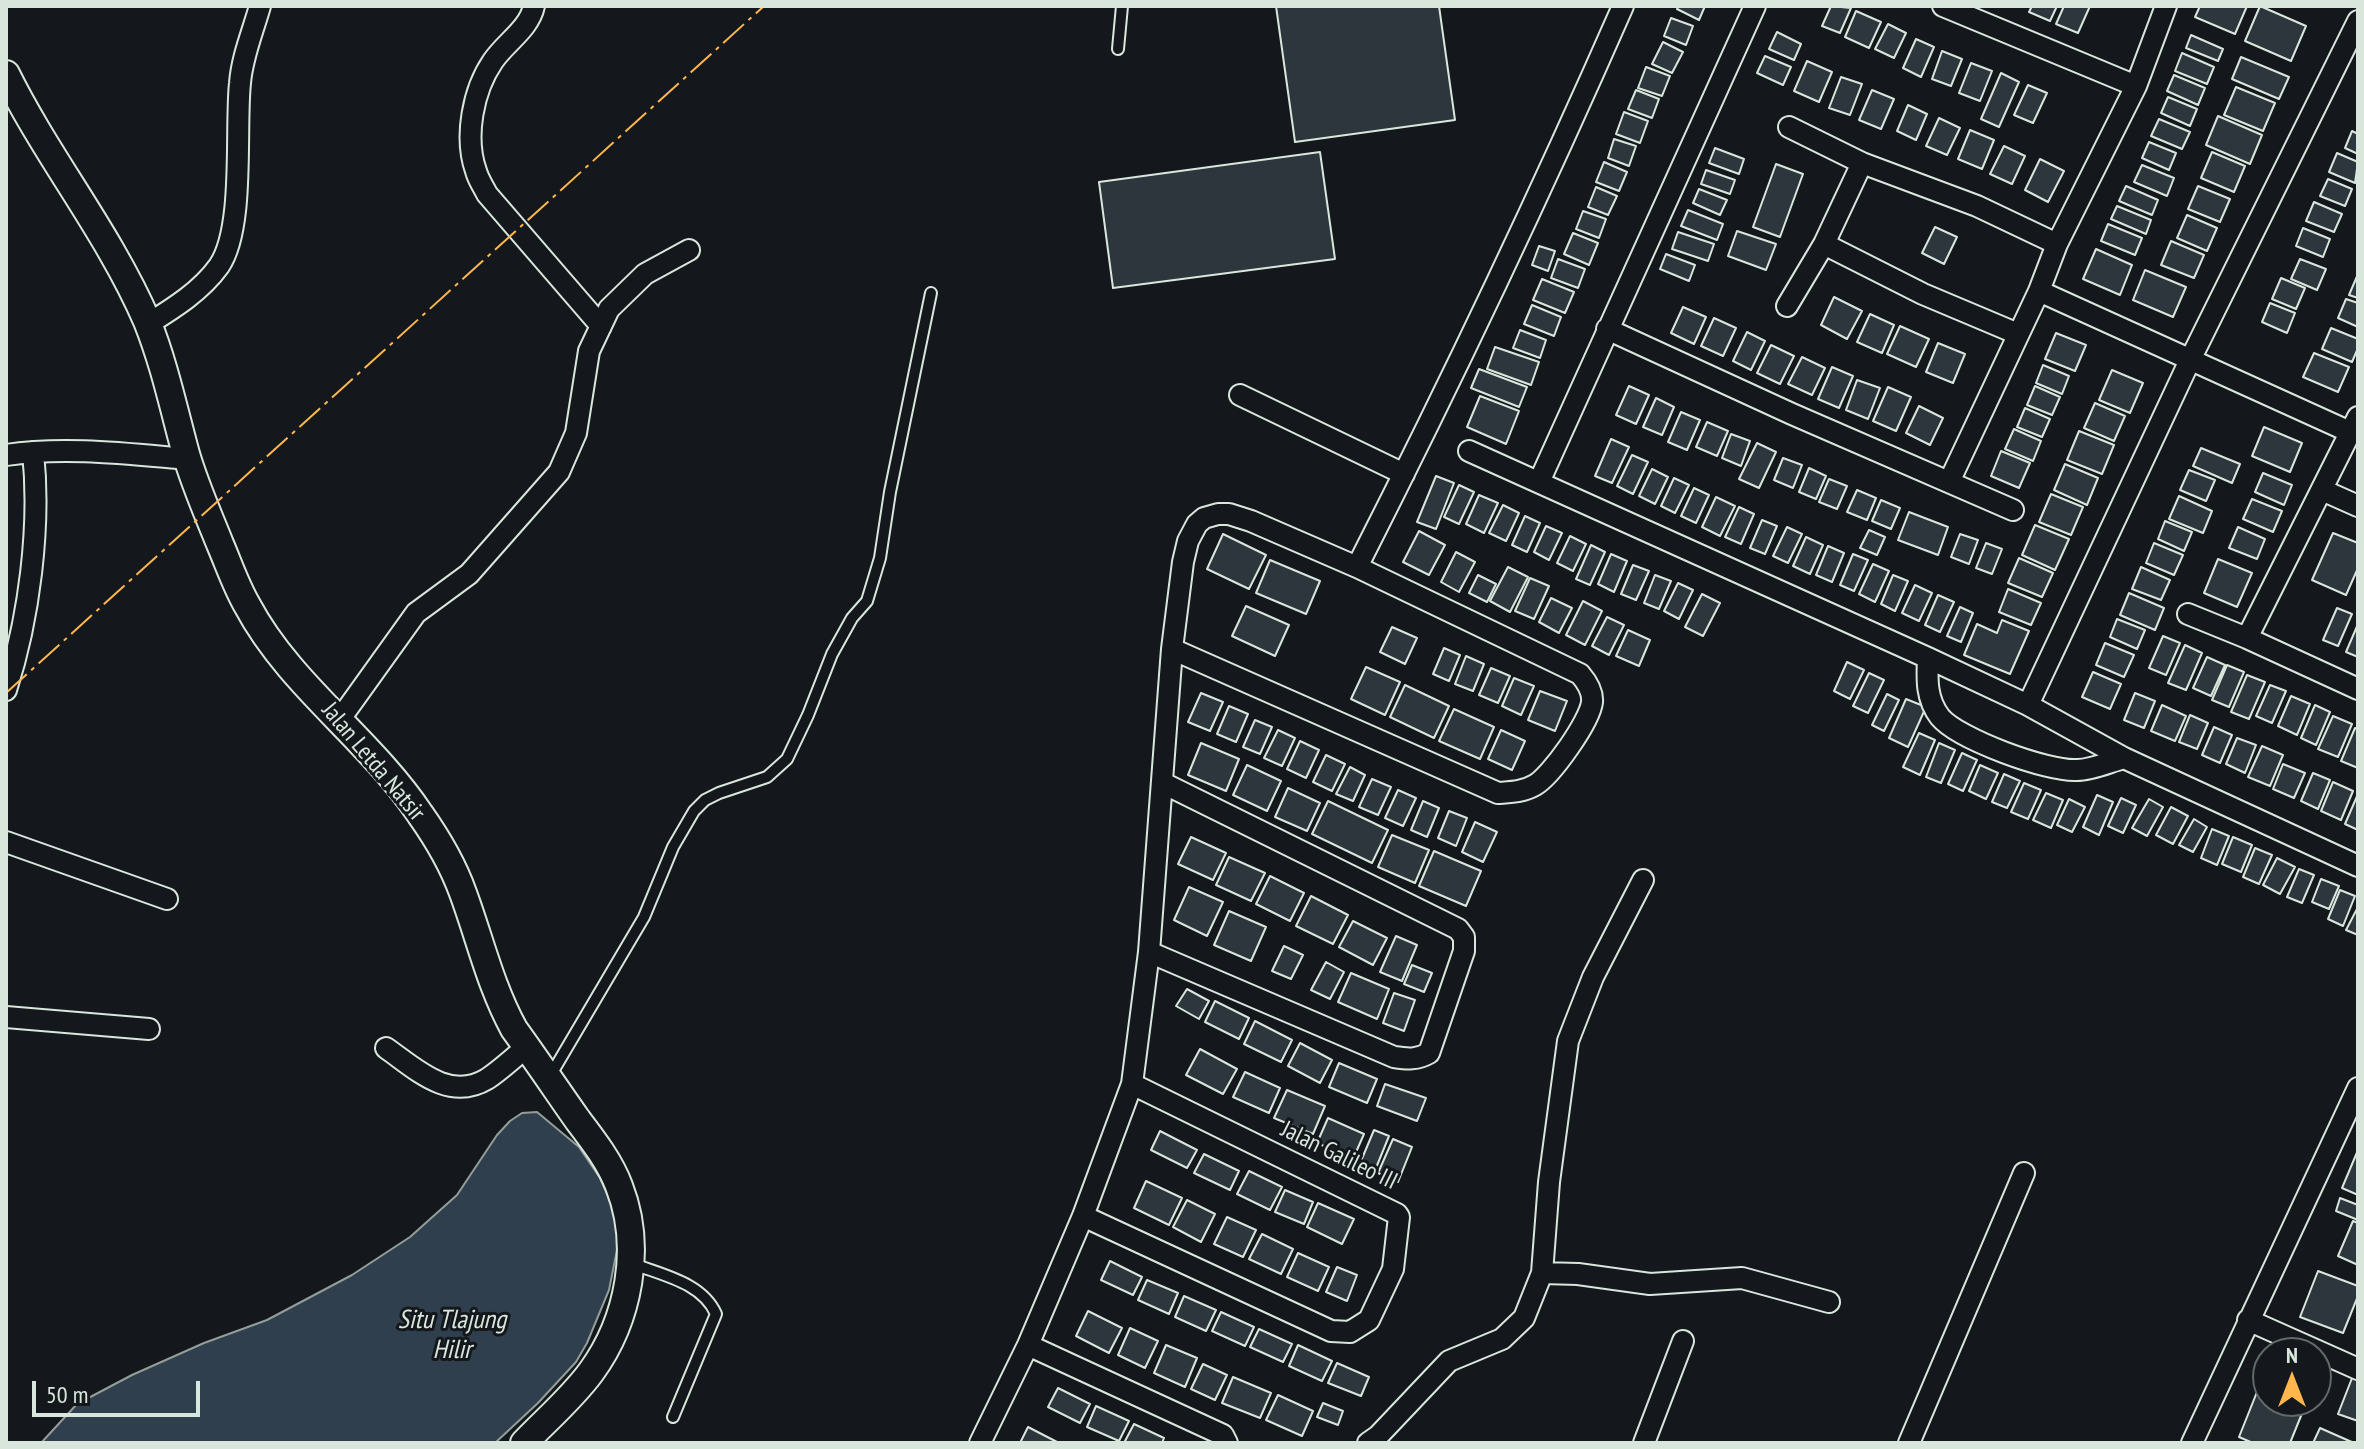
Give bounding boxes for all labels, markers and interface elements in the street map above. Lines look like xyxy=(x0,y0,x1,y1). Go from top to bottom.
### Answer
street label: Jalan Letda Natsir xyxy=(315,697,431,827)
street label: Jalan Galileo III xyxy=(1276,1115,1402,1197)
water label: Situ Tlajung Hilir xyxy=(398,1305,506,1366)
north arrow xyxy=(2252,1337,2332,1417)
text: N xyxy=(2286,1341,2298,1369)
scale bar xyxy=(36,1365,204,1415)
text: 50 m xyxy=(46,1379,88,1410)

